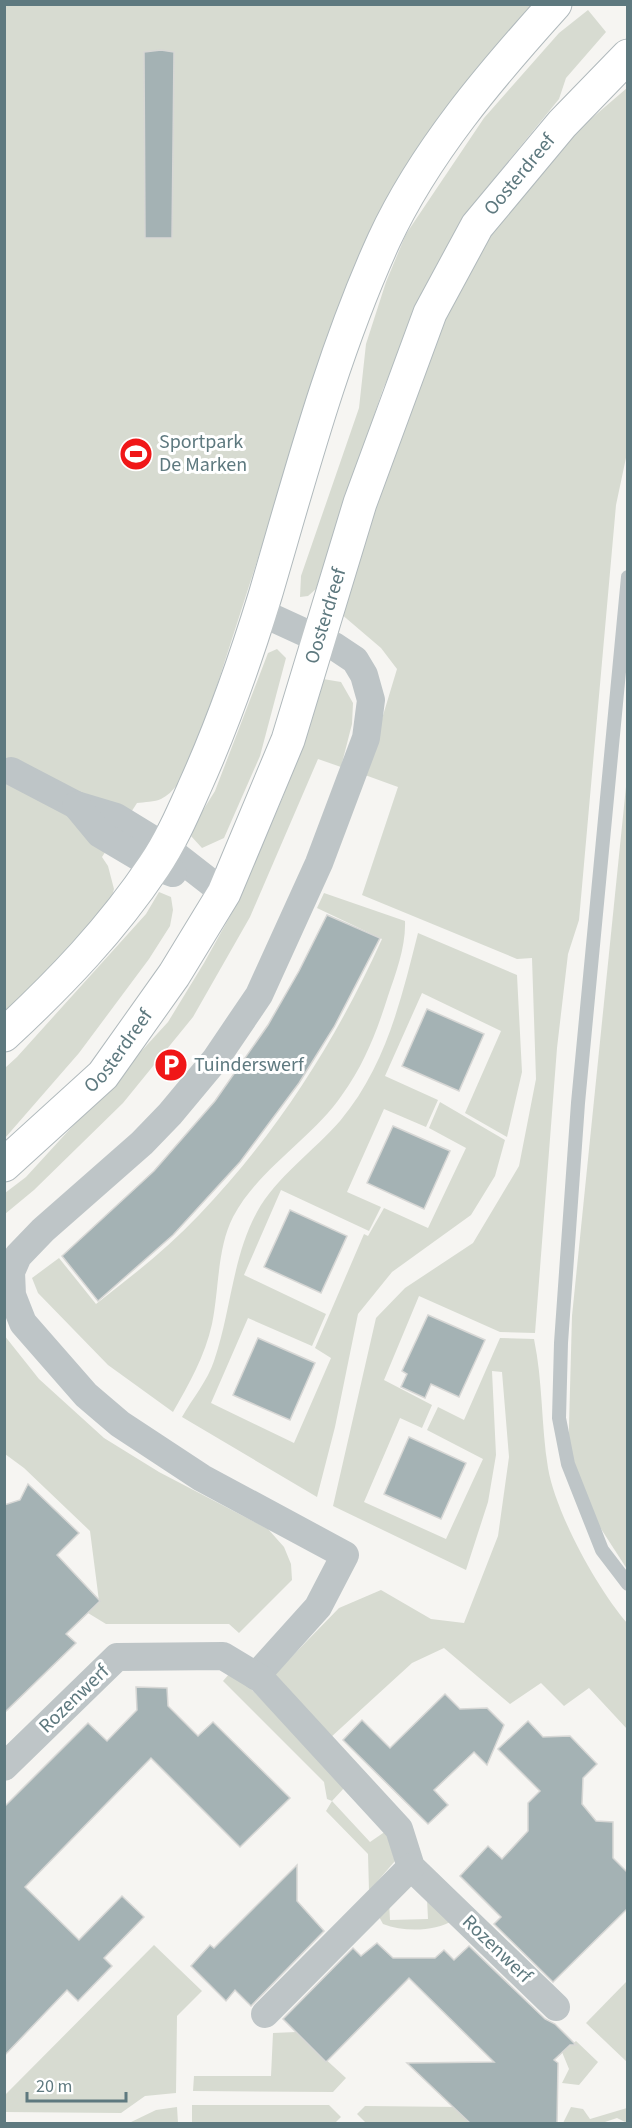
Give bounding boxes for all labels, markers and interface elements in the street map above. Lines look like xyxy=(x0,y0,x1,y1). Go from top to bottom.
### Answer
street label: Oosterdreef xyxy=(477,127,563,222)
place label: Sportpark De Marken xyxy=(159,428,247,479)
sports icon: Sportpark De Marken xyxy=(118,436,154,472)
street label: Oosterdreef xyxy=(298,564,354,667)
street label: Oosterdreef xyxy=(78,1003,160,1100)
parking icon: Tuinderswerf xyxy=(153,1047,189,1083)
place label: Tuinderswerf xyxy=(194,1051,305,1079)
street label: Rozenwerf xyxy=(33,1658,116,1740)
street label: Rozenwerf xyxy=(456,1908,539,1990)
scale bar xyxy=(27,2065,126,2103)
text: 20 m xyxy=(36,2074,72,2099)

